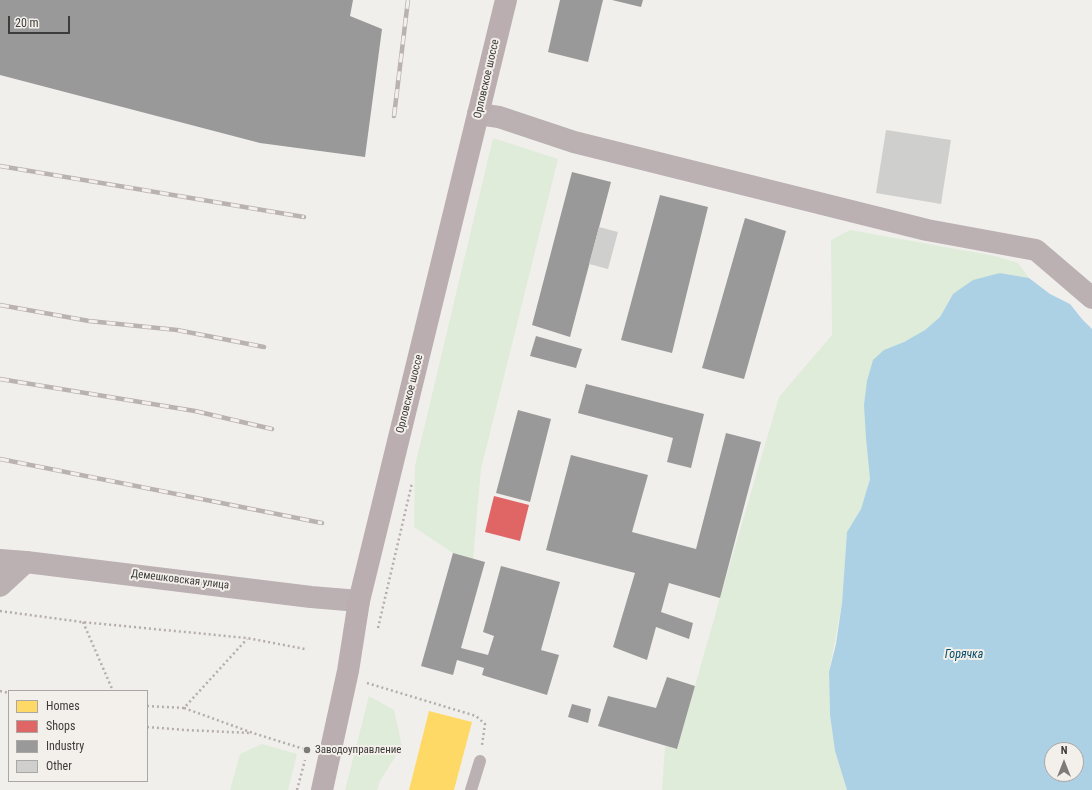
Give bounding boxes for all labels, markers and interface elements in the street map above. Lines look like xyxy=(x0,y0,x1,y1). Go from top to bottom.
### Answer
scale bar xyxy=(10,8,72,34)
text: 20 m xyxy=(15,16,39,30)
street label: Орловское шоссе xyxy=(471,38,503,120)
street label: Орловское шоссе xyxy=(394,353,426,435)
street label: Демешковская улица xyxy=(130,567,230,593)
water label: Горячка xyxy=(945,648,983,662)
legend xyxy=(8,690,148,782)
text: Homes xyxy=(46,699,80,713)
text: Shops xyxy=(46,719,75,733)
text: Industry xyxy=(46,739,84,753)
north arrow xyxy=(1044,742,1084,782)
place label: Заводоуправление xyxy=(315,743,402,757)
text: N xyxy=(1061,744,1067,757)
marker: Заводоуправление xyxy=(302,745,312,755)
text: Other xyxy=(46,759,72,773)

